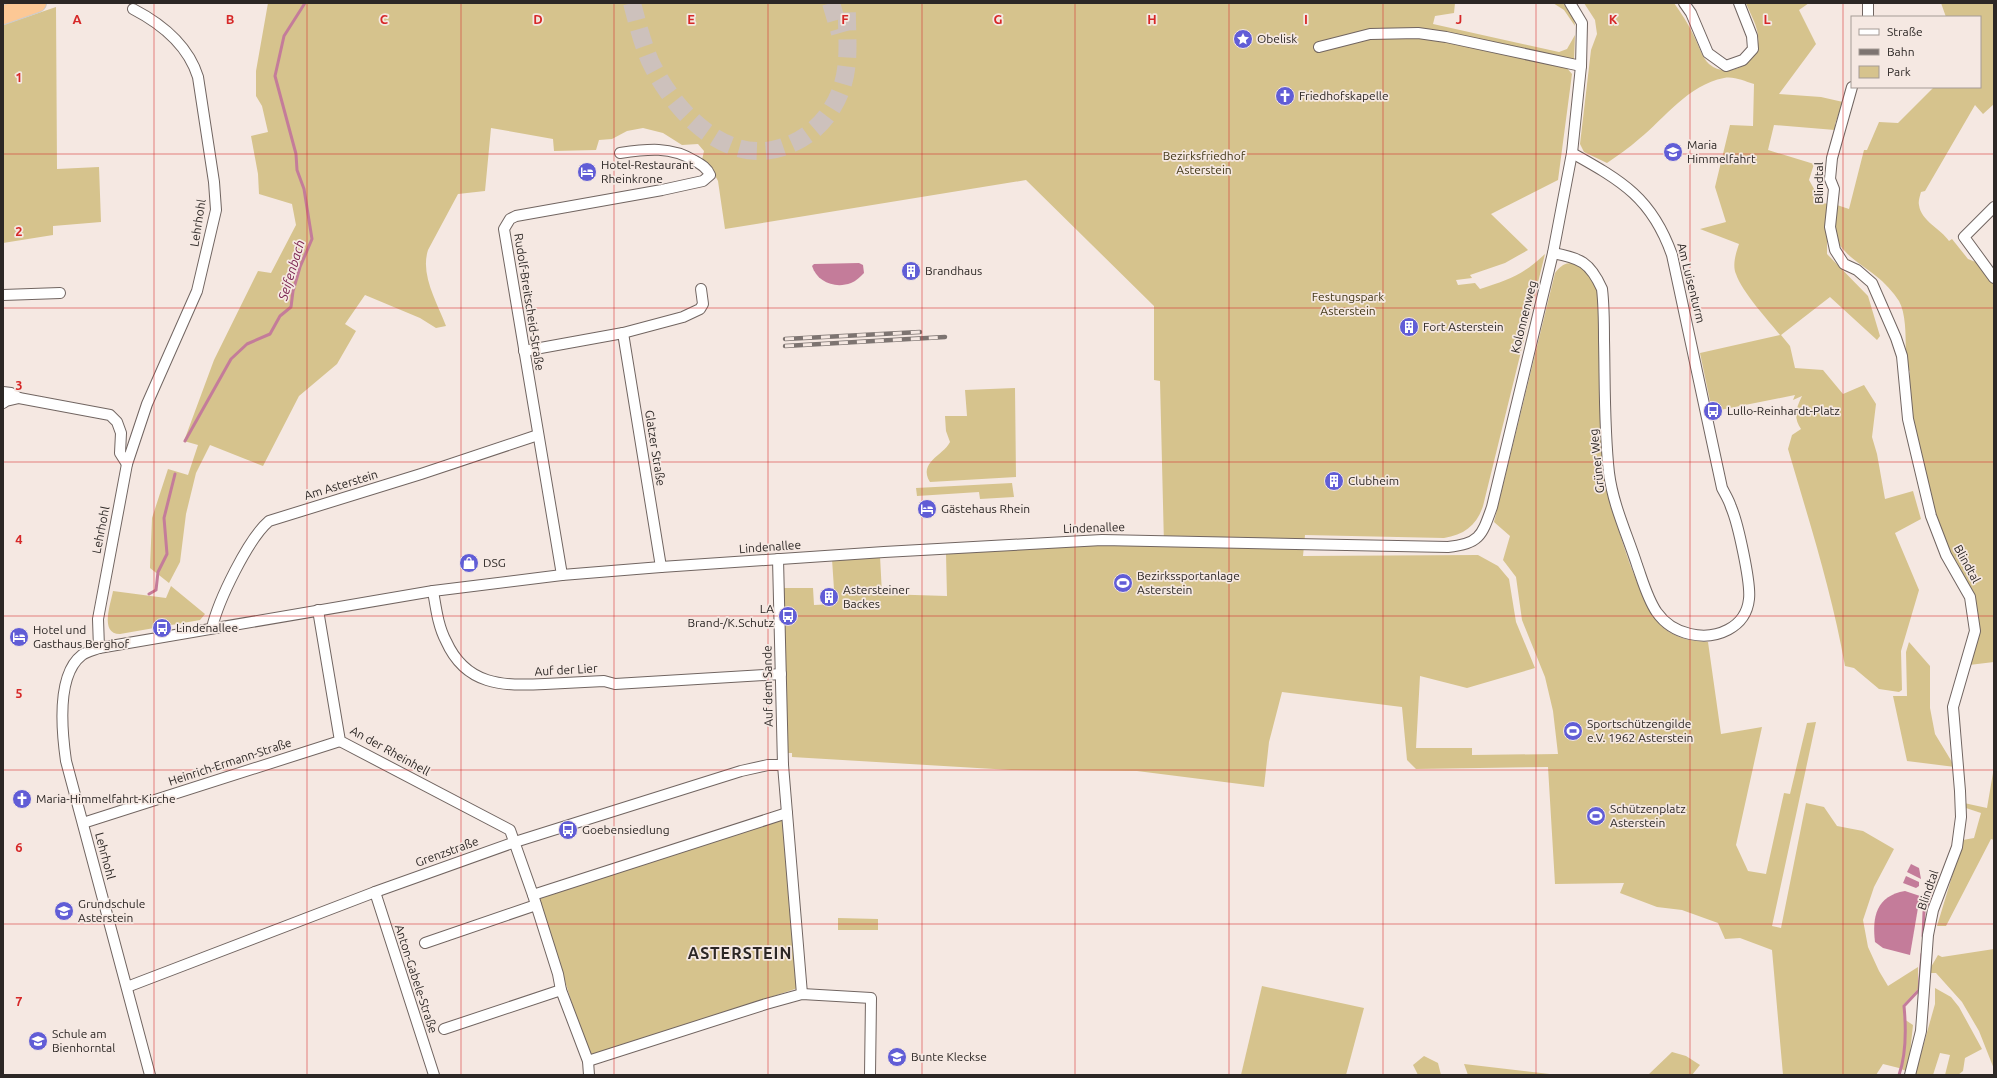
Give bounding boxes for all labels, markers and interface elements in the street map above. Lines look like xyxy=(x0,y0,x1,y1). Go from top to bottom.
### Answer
text: A xyxy=(72,12,82,26)
text: B xyxy=(226,12,235,26)
text: C xyxy=(380,12,389,26)
text: D xyxy=(533,12,543,26)
text: E xyxy=(687,12,695,26)
text: F xyxy=(841,12,849,26)
text: G xyxy=(994,12,1003,26)
text: H xyxy=(1147,12,1157,26)
text: I xyxy=(1304,12,1308,26)
text: J xyxy=(1456,12,1462,26)
text: K xyxy=(1609,12,1618,26)
text: L xyxy=(1763,12,1771,26)
legend xyxy=(1851,16,1981,88)
text: Straße xyxy=(1887,25,1923,38)
place icon: Obelisk xyxy=(1232,28,1254,50)
place label: Obelisk xyxy=(1257,32,1297,45)
text: Bahn xyxy=(1887,45,1915,58)
text: Park xyxy=(1887,65,1911,78)
text: 1 xyxy=(15,70,23,84)
church icon: Friedhofskapelle xyxy=(1274,85,1296,107)
place label: Friedhofskapelle xyxy=(1299,89,1389,102)
place label: Maria Himmelfahrt xyxy=(1687,138,1756,165)
school or university icon: Maria Himmelfahrt xyxy=(1662,141,1684,163)
park label: Bezirksfriedhof Asterstein xyxy=(1163,149,1246,176)
place label: Hotel-Restaurant Rheinkrone xyxy=(601,158,694,185)
hotel icon: Hotel-Restaurant Rheinkrone xyxy=(576,161,598,183)
street label: Blindtal xyxy=(1812,162,1825,204)
street label: Lehrhohl xyxy=(187,198,208,248)
text: 2 xyxy=(15,224,23,238)
street label: Rudolf-Breitscheid-Straße xyxy=(512,232,547,372)
water label: Seifenbach xyxy=(275,238,308,303)
street label: Am Luisenturm xyxy=(1675,242,1708,324)
building icon: Brandhaus xyxy=(900,260,922,282)
place label: Brandhaus xyxy=(925,264,982,277)
street label: Kolonnenweg xyxy=(1508,279,1539,355)
park label: Festungspark Asterstein xyxy=(1312,290,1384,317)
building icon: Fort Asterstein xyxy=(1398,316,1420,338)
place label: Fort Asterstein xyxy=(1423,320,1504,333)
text: 3 xyxy=(15,378,23,392)
bus stop icon: Lullo-Reinhardt-Platz xyxy=(1702,400,1724,422)
place label: Lullo-Reinhardt-Platz xyxy=(1727,404,1840,417)
street label: Glatzer Straße xyxy=(643,409,668,487)
street label: Grüner Weg xyxy=(1587,428,1606,494)
street label: Am Asterstein xyxy=(303,467,379,502)
building icon: Clubheim xyxy=(1323,470,1345,492)
place label: Clubheim xyxy=(1348,474,1399,487)
hotel icon: Gästehaus Rhein xyxy=(916,498,938,520)
place label: Gästehaus Rhein xyxy=(941,502,1030,515)
street label: Lehrhohl xyxy=(90,505,111,555)
street label: Lindenallee xyxy=(1063,520,1125,535)
text: 4 xyxy=(15,532,23,546)
street label: Lindenallee xyxy=(739,538,801,555)
street label: Blindtal xyxy=(1952,542,1983,585)
shop icon: DSG xyxy=(458,552,480,574)
place label: DSG xyxy=(483,556,506,569)
place label: Bezirkssportanlage Asterstein xyxy=(1137,569,1240,596)
sports icon: Bezirkssportanlage Asterstein xyxy=(1112,572,1134,594)
place label: Astersteiner Backes xyxy=(843,583,910,610)
building icon: Astersteiner Backes xyxy=(818,586,840,608)
place label: LA Brand-/K.Schutz xyxy=(687,602,774,629)
bus stop icon: LA Brand-/K.Schutz xyxy=(777,605,799,627)
bus stop icon: Lindenallee xyxy=(151,617,173,639)
place label: Lindenallee xyxy=(176,621,238,634)
place label: Hotel und Gasthaus Berghof xyxy=(33,623,129,650)
hotel icon: Hotel und Gasthaus Berghof xyxy=(8,626,30,648)
street label: Auf dem Sande xyxy=(760,645,775,727)
street label: Auf der Lier xyxy=(534,661,598,678)
text: 5 xyxy=(15,686,23,700)
place label: Sportschützengilde e.V. 1962 Asterstein xyxy=(1587,717,1693,744)
sports icon: Sportschützengilde e.V. 1962 Asterstein xyxy=(1562,720,1584,742)
street label: An der Rheinhell xyxy=(348,723,432,778)
street label: Heinrich-Ermann-Straße xyxy=(167,735,293,788)
church icon: Maria-Himmelfahrt-Kirche xyxy=(11,788,33,810)
place label: Maria-Himmelfahrt-Kirche xyxy=(36,792,176,805)
place label: Schützenplatz Asterstein xyxy=(1610,802,1686,829)
sports icon: Schützenplatz Asterstein xyxy=(1585,805,1607,827)
bus stop icon: Goebensiedlung xyxy=(557,819,579,841)
place label: Goebensiedlung xyxy=(582,823,670,836)
street label: Lehrhohl xyxy=(93,831,118,881)
street label: Grenzstraße xyxy=(414,834,480,869)
text: 6 xyxy=(15,840,23,854)
street label: Blindtal xyxy=(1915,868,1940,912)
place label: Grundschule Asterstein xyxy=(78,897,146,924)
school or university icon: Grundschule Asterstein xyxy=(53,900,75,922)
street label: Anton-Gabele-Straße xyxy=(393,923,440,1035)
district label: ASTERSTEIN xyxy=(688,944,792,962)
text: 7 xyxy=(15,994,23,1008)
place label: Schule am Bienhorntal xyxy=(52,1027,115,1054)
school or university icon: Schule am Bienhorntal xyxy=(27,1030,49,1052)
school or university icon: Bunte Kleckse xyxy=(886,1046,908,1068)
place label: Bunte Kleckse xyxy=(911,1050,987,1063)

